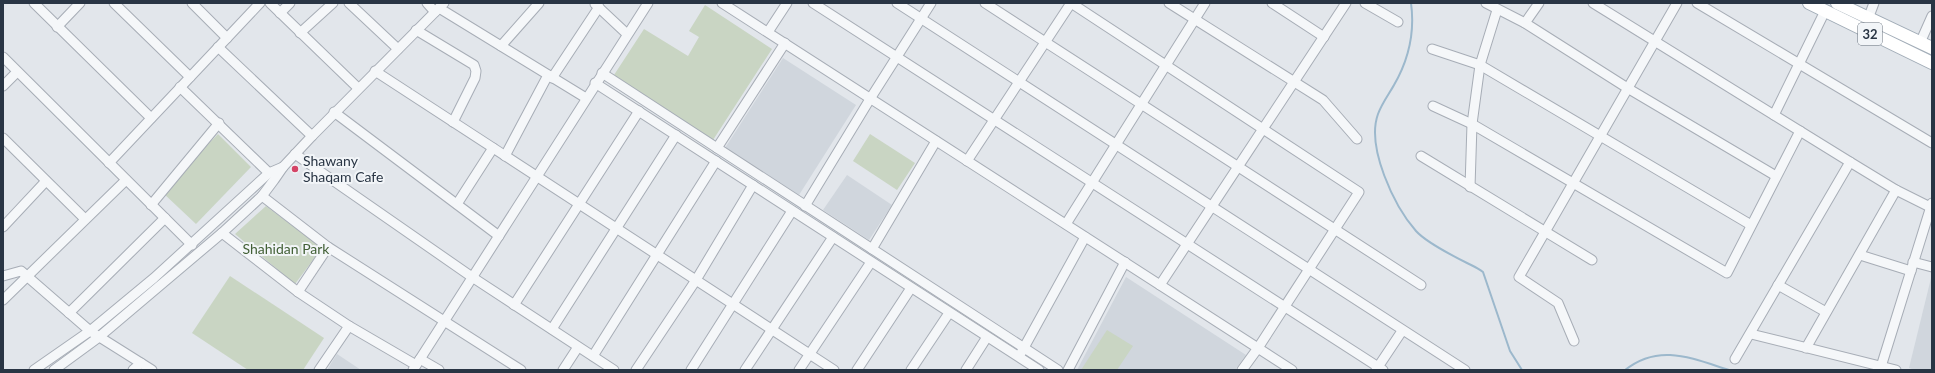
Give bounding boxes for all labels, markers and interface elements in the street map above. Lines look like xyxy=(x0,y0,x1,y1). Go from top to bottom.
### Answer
road number: 32 xyxy=(1858,23,1882,45)
place label: Shawany Shaqam Cafe xyxy=(303,152,383,185)
marker: Shawany Shaqam Cafe xyxy=(290,164,300,174)
park label: Shahidan Park xyxy=(243,240,330,257)

